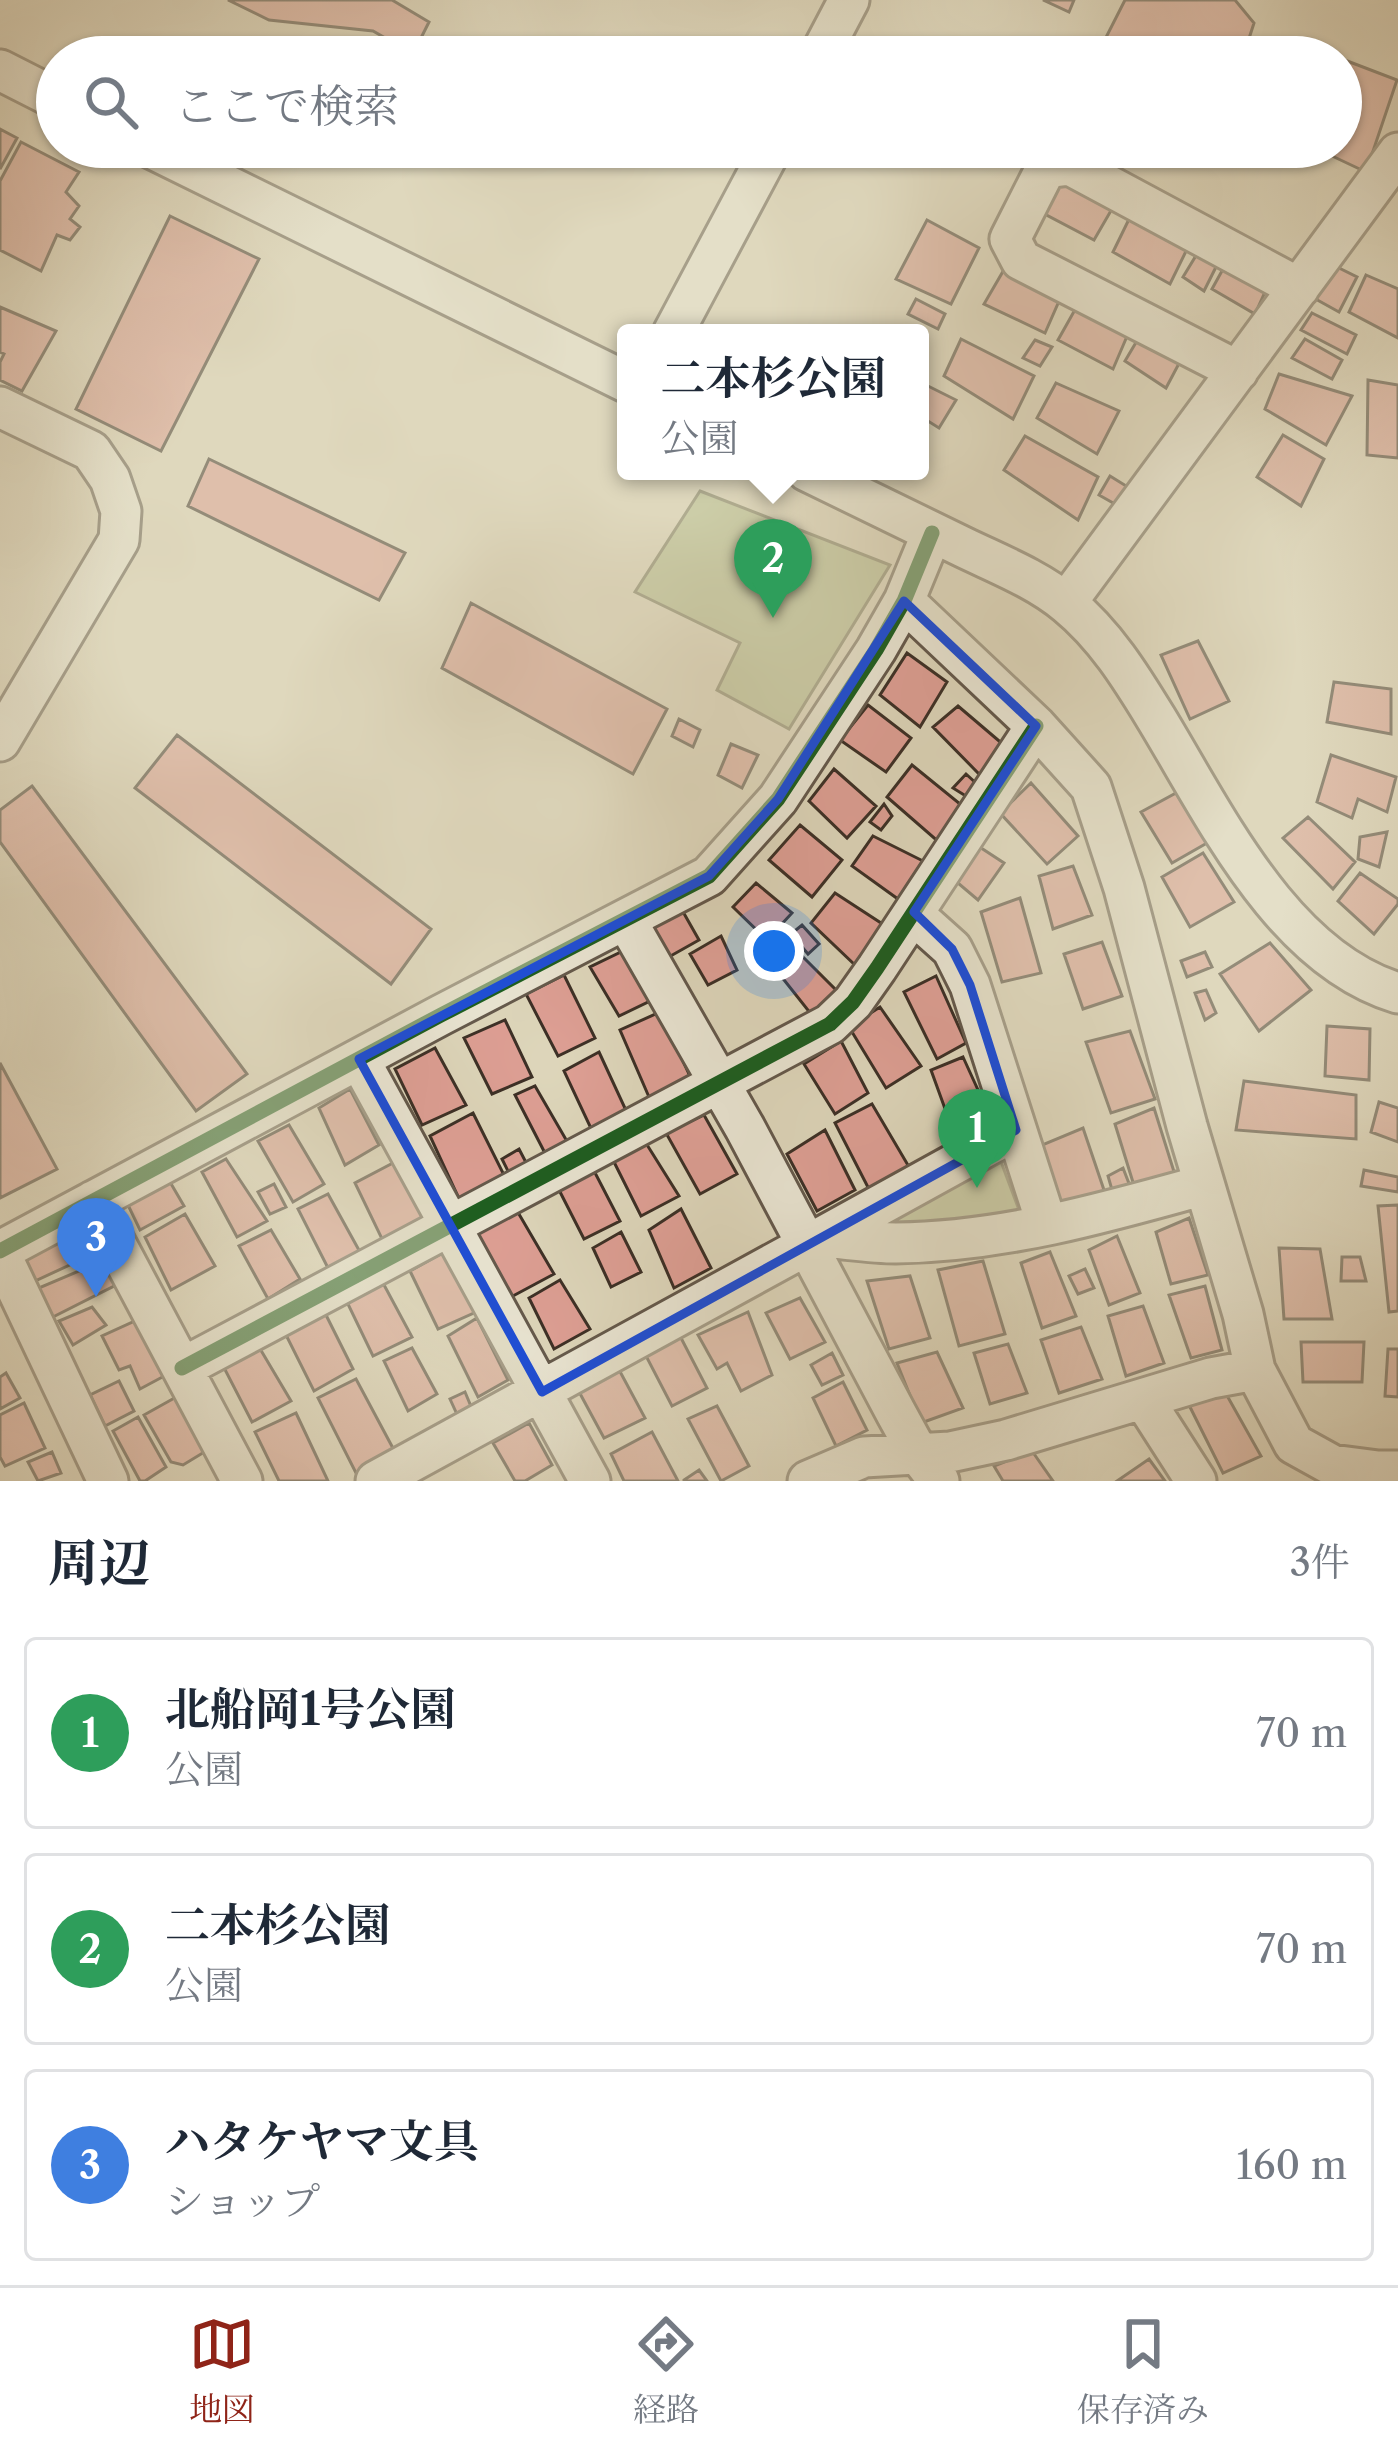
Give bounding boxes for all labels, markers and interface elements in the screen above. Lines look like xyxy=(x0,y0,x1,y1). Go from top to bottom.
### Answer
search box xyxy=(36,36,1362,168)
icon: search xyxy=(78,69,144,135)
text: ここで検索 xyxy=(174,78,399,134)
popup xyxy=(617,324,929,480)
text: 二本杉公園 xyxy=(660,350,886,406)
text: 公園 xyxy=(660,414,739,462)
pin: 2 xyxy=(734,519,812,618)
your location xyxy=(744,921,804,981)
pin: 1 xyxy=(938,1089,1016,1188)
pin: 3 xyxy=(57,1198,135,1297)
text: 周辺 xyxy=(48,1532,150,1594)
text: 3件 xyxy=(1290,1538,1350,1586)
text: 北船岡1号公園 xyxy=(165,1681,455,1737)
text: 1 xyxy=(81,1709,99,1757)
text: 70 m xyxy=(1256,1709,1347,1757)
text: 公園 xyxy=(165,1745,243,1793)
text: 二本杉公園 xyxy=(165,1897,390,1953)
text: 2 xyxy=(78,1925,102,1973)
text: 70 m xyxy=(1256,1925,1347,1973)
text: 公園 xyxy=(165,1961,243,2009)
text: ハタケヤマ文具 xyxy=(165,2113,479,2169)
text: 3 xyxy=(79,2141,101,2189)
text: 160 m xyxy=(1236,2141,1347,2189)
text: ショップ xyxy=(165,2177,320,2225)
tab: 地図 xyxy=(189,2311,255,2430)
tab: 経路 xyxy=(633,2311,699,2430)
tab: 保存済み xyxy=(1077,2311,1209,2430)

